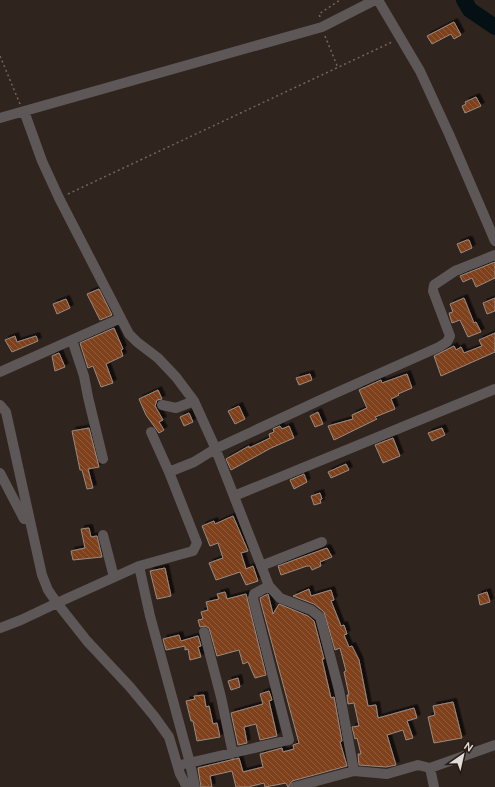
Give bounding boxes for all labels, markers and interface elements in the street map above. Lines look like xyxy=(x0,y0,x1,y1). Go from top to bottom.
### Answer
north arrow xyxy=(443,735,483,775)
text: N xyxy=(462,739,475,754)

